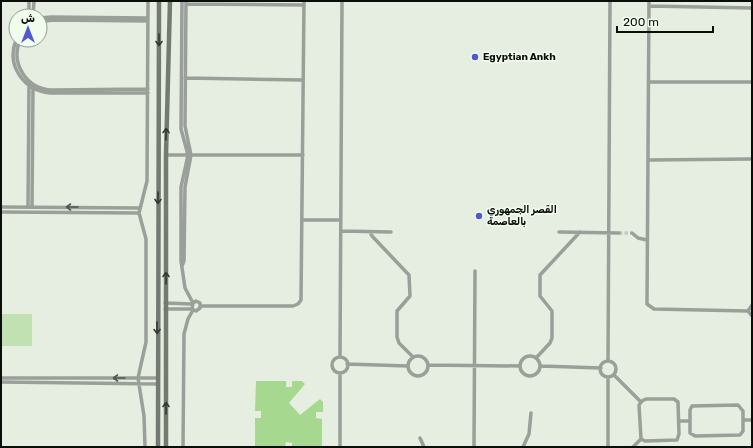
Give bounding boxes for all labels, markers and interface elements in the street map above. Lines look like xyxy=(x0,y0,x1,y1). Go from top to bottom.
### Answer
north arrow xyxy=(8,8,48,48)
scale bar xyxy=(617,8,713,34)
text: ش xyxy=(21,12,35,25)
text: 200 m xyxy=(623,15,659,29)
one-way arrow xyxy=(155,33,163,46)
place label: Egyptian Ankh xyxy=(483,51,556,63)
marker: Egyptian Ankh xyxy=(470,52,480,62)
one-way arrow xyxy=(162,128,170,141)
one-way arrow xyxy=(154,191,162,204)
one-way arrow xyxy=(66,204,79,211)
place label: القصر الجمهوري بالعاصمة xyxy=(487,204,557,228)
marker: القصر الجمهوري بالعاصمة xyxy=(474,211,484,221)
one-way arrow xyxy=(162,272,170,285)
one-way arrow xyxy=(153,321,161,334)
one-way arrow xyxy=(113,374,126,382)
one-way arrow xyxy=(162,402,170,415)

